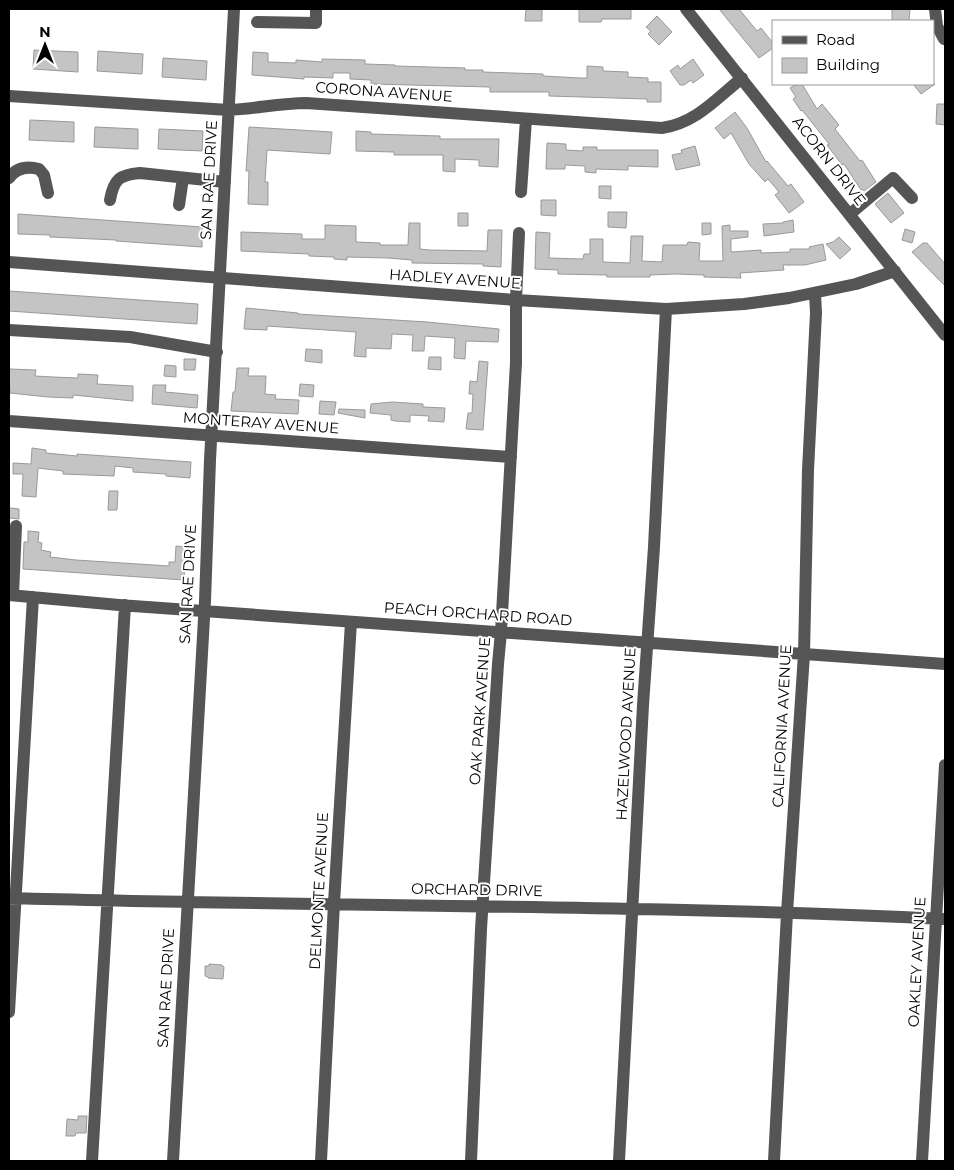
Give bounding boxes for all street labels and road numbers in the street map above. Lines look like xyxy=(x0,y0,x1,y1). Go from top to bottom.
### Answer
street label: CORONA AVENUE xyxy=(315,77,453,106)
street label: ACORN DRIVE xyxy=(789,112,870,209)
street label: SAN RAE DRIVE xyxy=(196,120,221,240)
street label: HADLEY AVENUE xyxy=(388,264,522,293)
street label: MONTERAY AVENUE xyxy=(182,408,340,437)
street label: SAN RAE DRIVE xyxy=(175,524,200,644)
street label: PEACH ORCHARD ROAD xyxy=(383,597,573,630)
street label: OAK PARK AVENUE xyxy=(465,636,494,786)
street label: CALIFORNIA AVENUE xyxy=(768,644,795,808)
street label: HAZELWOOD AVENUE xyxy=(611,647,640,821)
street label: DELMONTE AVENUE xyxy=(305,812,332,970)
street label: ORCHARD DRIVE xyxy=(411,879,543,900)
street label: OAKLEY AVENUE xyxy=(904,896,929,1028)
street label: SAN RAE DRIVE xyxy=(153,928,178,1048)

